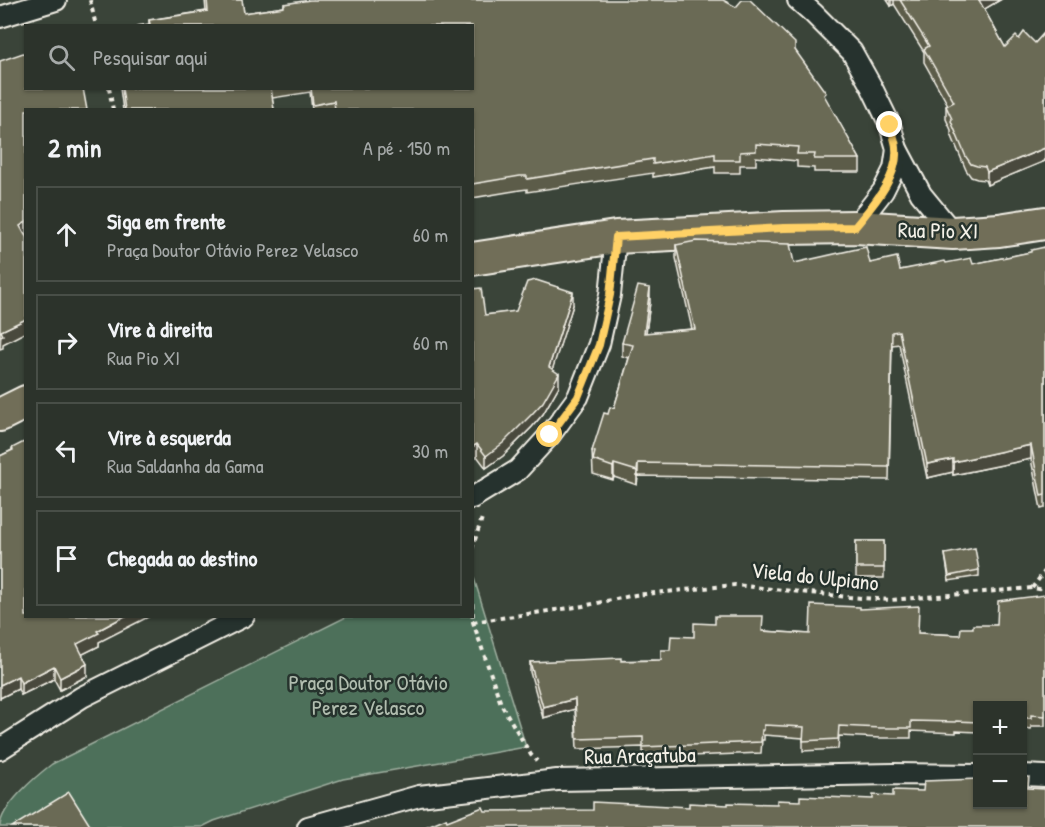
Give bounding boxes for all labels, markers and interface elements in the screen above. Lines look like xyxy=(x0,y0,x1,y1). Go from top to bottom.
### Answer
search box xyxy=(24,24,474,90)
icon: search xyxy=(45,41,78,74)
text: Pesquisar aqui xyxy=(93,42,208,72)
route end xyxy=(876,111,902,137)
text: 2 min xyxy=(48,130,101,165)
text: A pé · 150 m xyxy=(363,134,450,161)
text: Siga em frente xyxy=(107,206,226,236)
street label: Rua Pio XI xyxy=(898,214,978,246)
icon: ahead xyxy=(50,218,83,251)
text: 60 m xyxy=(413,221,448,248)
text: Praça Doutor Otávio Perez Velasco xyxy=(107,236,358,263)
text: Vire à direita xyxy=(107,314,212,344)
icon: right xyxy=(50,326,83,359)
text: 60 m xyxy=(413,329,448,356)
text: Rua Pio XI xyxy=(107,344,180,371)
route start xyxy=(536,421,562,447)
text: Vire à esquerda xyxy=(107,422,231,452)
icon: left xyxy=(50,434,83,467)
text: 30 m xyxy=(412,437,448,464)
text: Rua Saldanha da Gama xyxy=(107,452,264,479)
icon: arrive xyxy=(50,542,83,575)
text: Chegada ao destino xyxy=(107,543,257,573)
street label: Viela do Ulpiano xyxy=(750,554,880,598)
park label: Praça Doutor Otávio Perez Velasco xyxy=(289,667,448,722)
map controls xyxy=(973,701,1027,809)
button: + xyxy=(973,701,1027,755)
street label: Rua Araçatuba xyxy=(584,739,696,771)
button: − xyxy=(973,755,1027,809)

